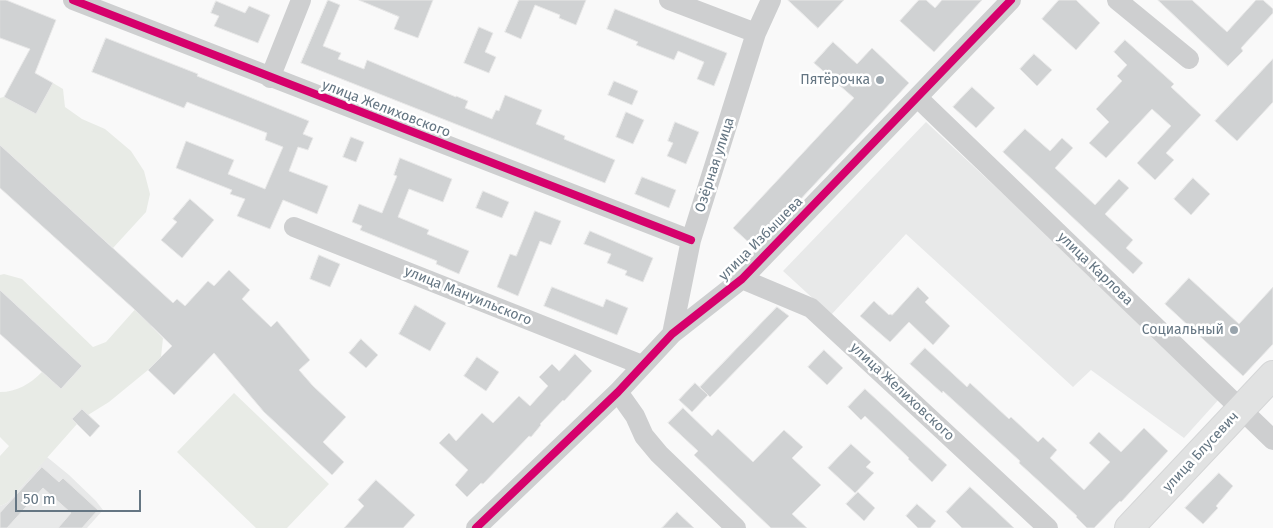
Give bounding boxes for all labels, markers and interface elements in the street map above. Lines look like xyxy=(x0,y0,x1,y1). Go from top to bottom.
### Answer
place label: Пятёрочка xyxy=(800,72,870,88)
marker: Пятёрочка xyxy=(874,74,886,86)
street label: улица Желиховского xyxy=(319,77,453,141)
street label: Озёрная улица xyxy=(692,115,738,215)
street label: улица Избышева xyxy=(716,194,806,284)
street label: улица Карлова xyxy=(1054,229,1136,309)
street label: улица Мануильского xyxy=(402,263,534,329)
place label: Социальный xyxy=(1142,322,1224,338)
marker: Социальный xyxy=(1228,324,1240,336)
street label: улица Желиховского xyxy=(846,339,958,445)
street label: улица Блусевич xyxy=(1160,408,1242,496)
scale bar xyxy=(18,480,144,512)
text: 50 m xyxy=(23,490,56,508)

